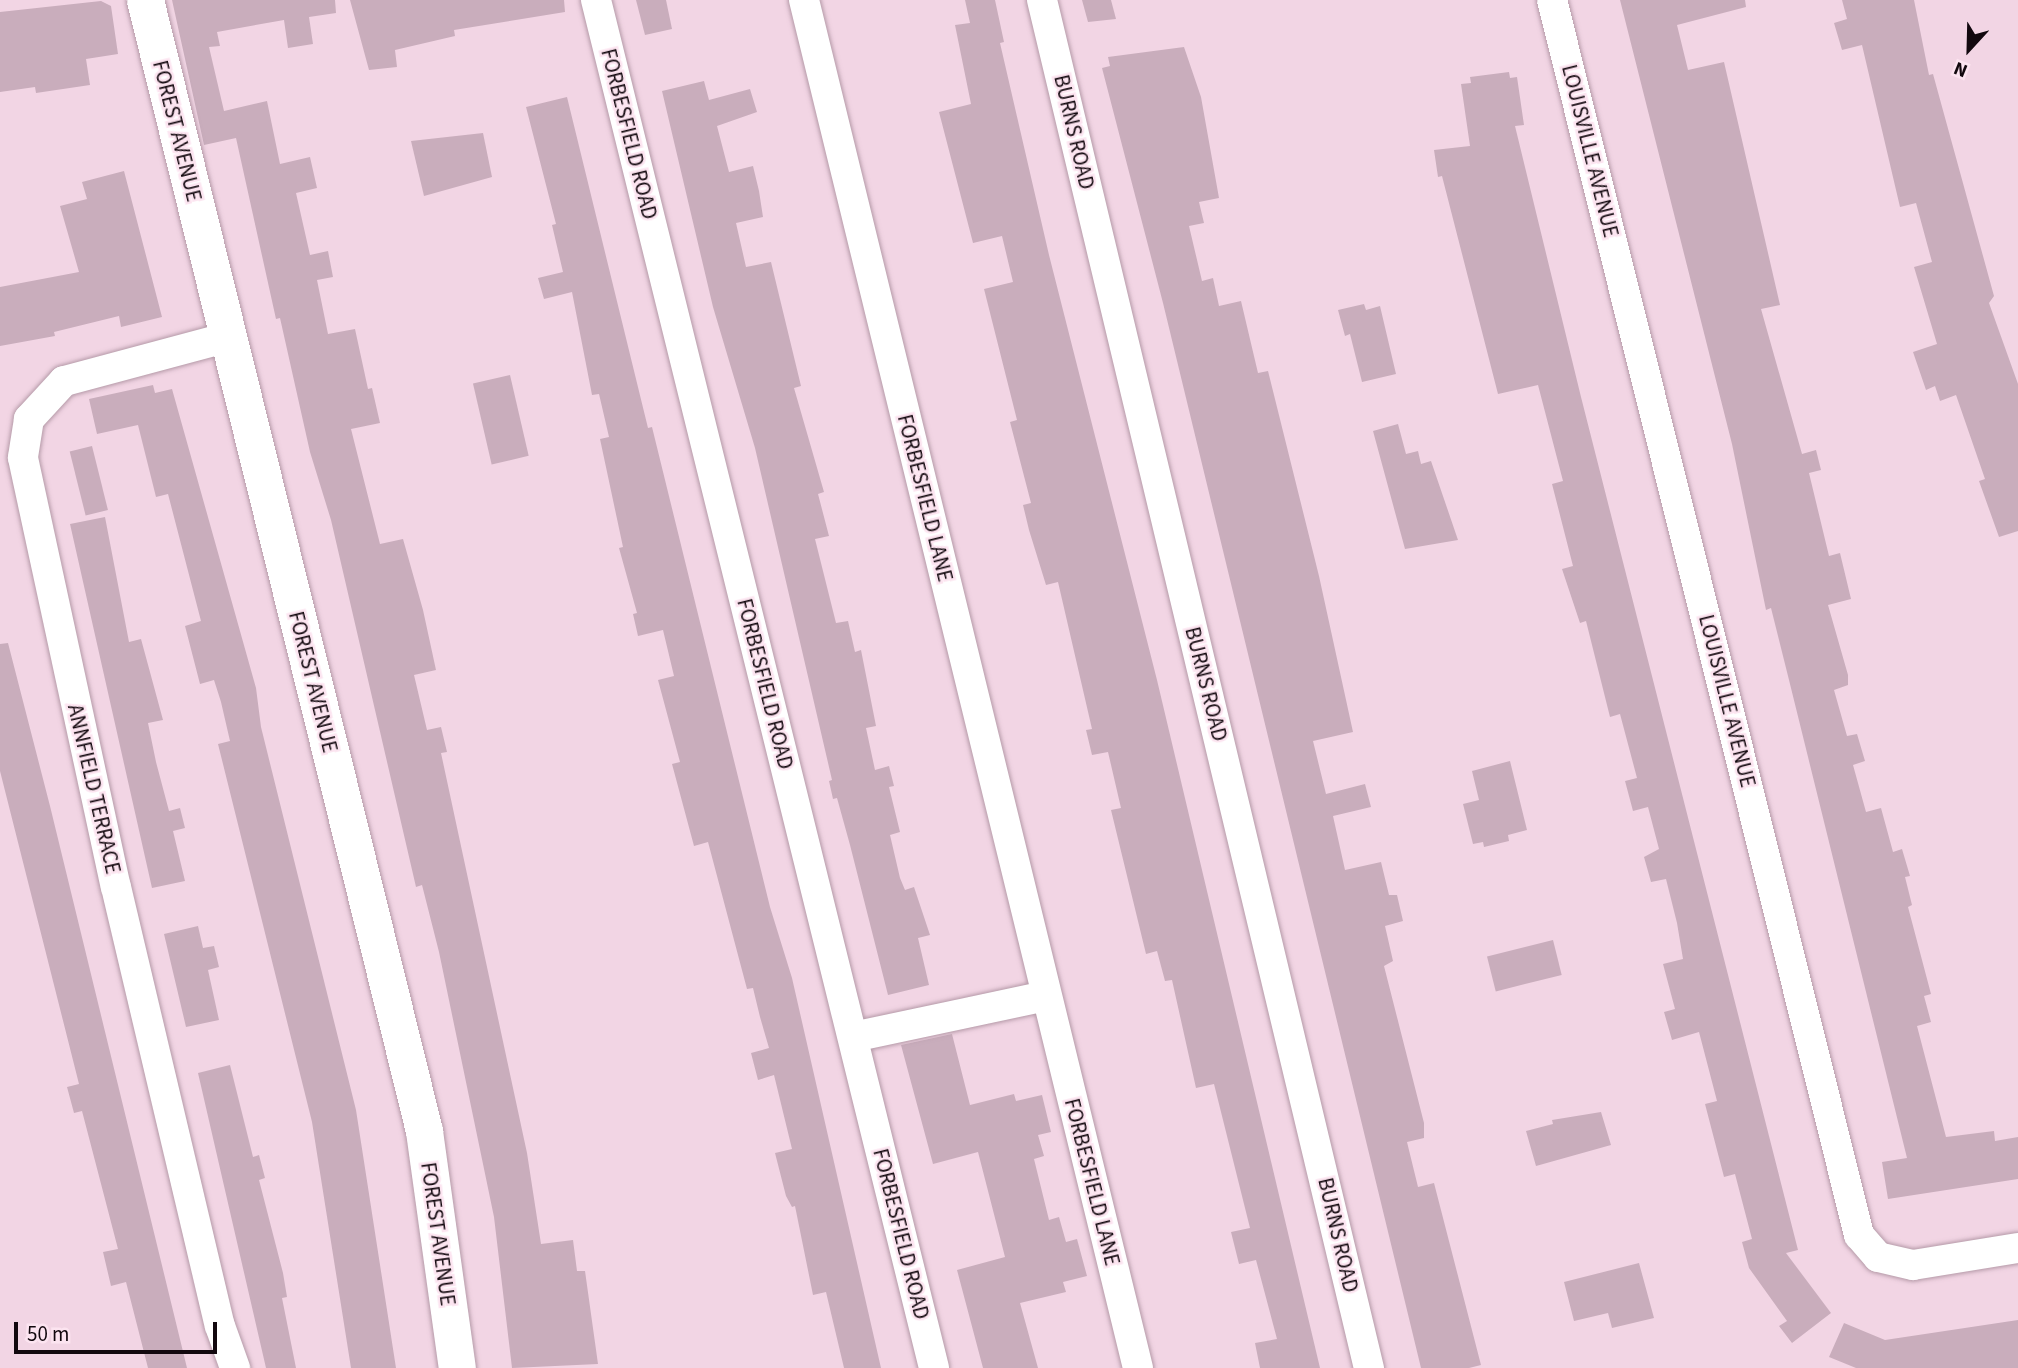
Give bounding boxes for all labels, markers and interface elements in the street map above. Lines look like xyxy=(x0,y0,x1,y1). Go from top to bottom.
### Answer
north arrow xyxy=(1934,14,2004,84)
street label: FORBESFIELD ROAD xyxy=(596,46,662,222)
text: N xyxy=(1950,54,1972,84)
street label: FOREST AVENUE xyxy=(147,58,207,204)
street label: LOUISVILLE AVENUE xyxy=(1556,62,1624,240)
street label: BURNS ROAD xyxy=(1049,72,1099,192)
street label: FORBESFIELD LANE xyxy=(892,412,958,584)
street label: FORBESFIELD ROAD xyxy=(732,596,798,772)
street label: FOREST AVENUE xyxy=(283,609,343,755)
street label: LOUISVILLE AVENUE xyxy=(1693,612,1761,790)
street label: BURNS ROAD xyxy=(1180,624,1232,744)
street label: ANNFIELD TERRACE xyxy=(62,702,126,876)
street label: FORBESFIELD LANE xyxy=(1059,1096,1125,1268)
street label: FORBESFIELD ROAD xyxy=(868,1146,934,1322)
street label: FOREST AVENUE xyxy=(415,1161,461,1307)
street label: BURNS ROAD xyxy=(1313,1175,1363,1295)
scale bar xyxy=(18,1308,220,1352)
text: 50 m xyxy=(27,1319,69,1349)

